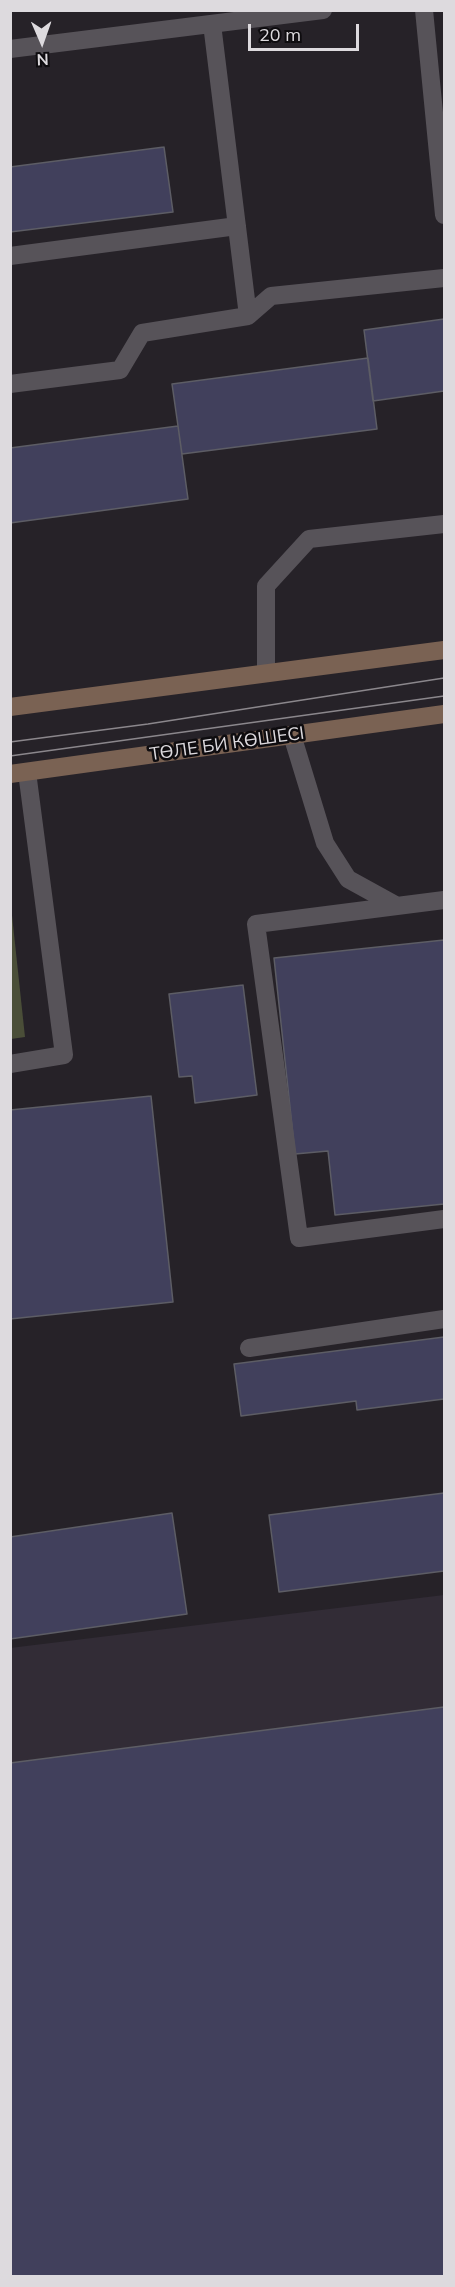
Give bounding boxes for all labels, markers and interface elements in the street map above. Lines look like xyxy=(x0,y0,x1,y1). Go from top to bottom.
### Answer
north arrow xyxy=(12,12,72,72)
scale bar xyxy=(251,12,362,50)
text: 20 m xyxy=(259,23,301,46)
text: N xyxy=(36,50,49,70)
street label: ТӨЛЕ БИ КӨШЕСІ xyxy=(148,722,306,766)

